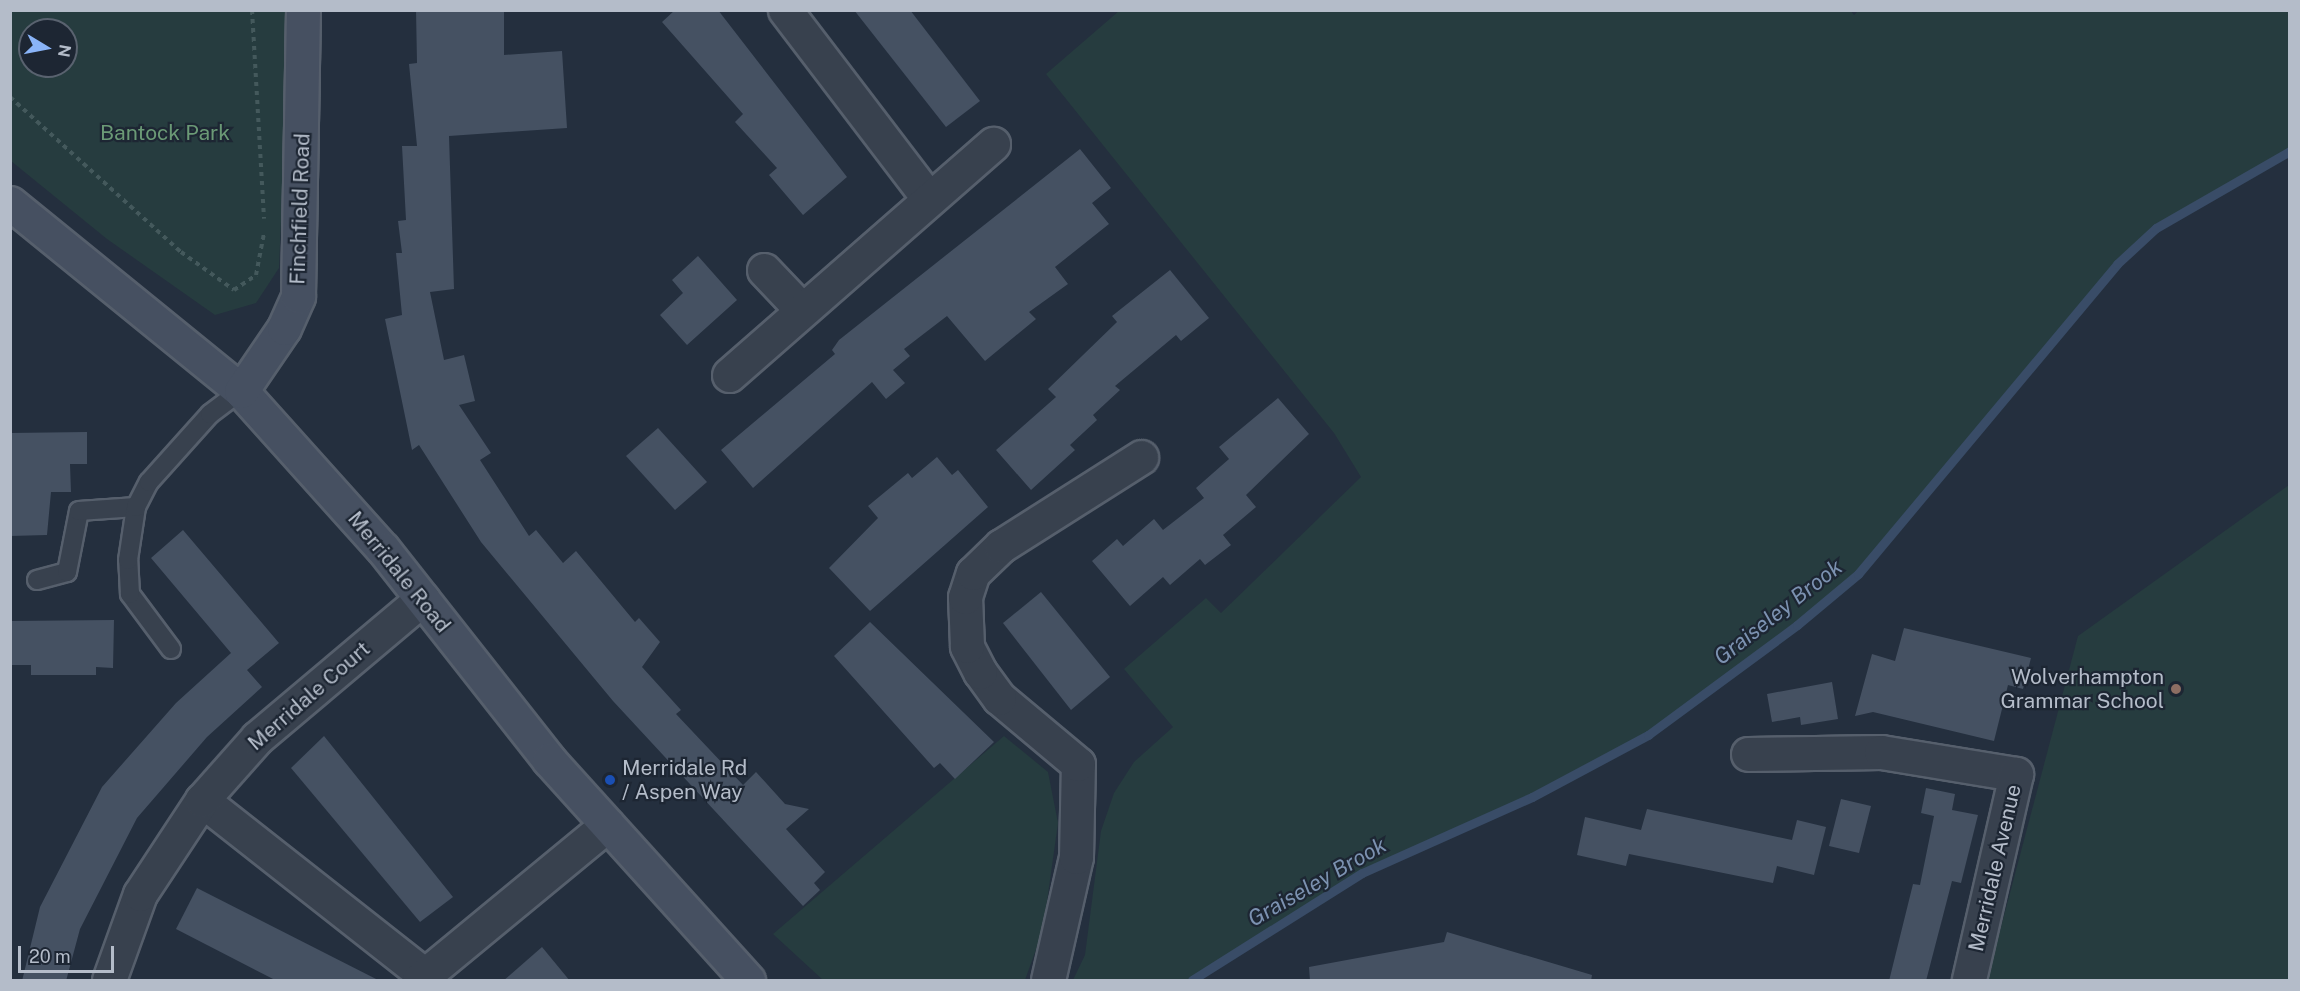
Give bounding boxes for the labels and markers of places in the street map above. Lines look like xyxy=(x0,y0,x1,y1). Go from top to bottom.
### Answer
place label: Wolverhampton Grammar School xyxy=(2000,664,2164,714)
marker: Wolverhampton Grammar School xyxy=(2169,682,2183,696)
place label: Merridale Rd / Aspen Way xyxy=(622,755,747,805)
marker: Merridale Rd / Aspen Way xyxy=(603,773,617,787)

